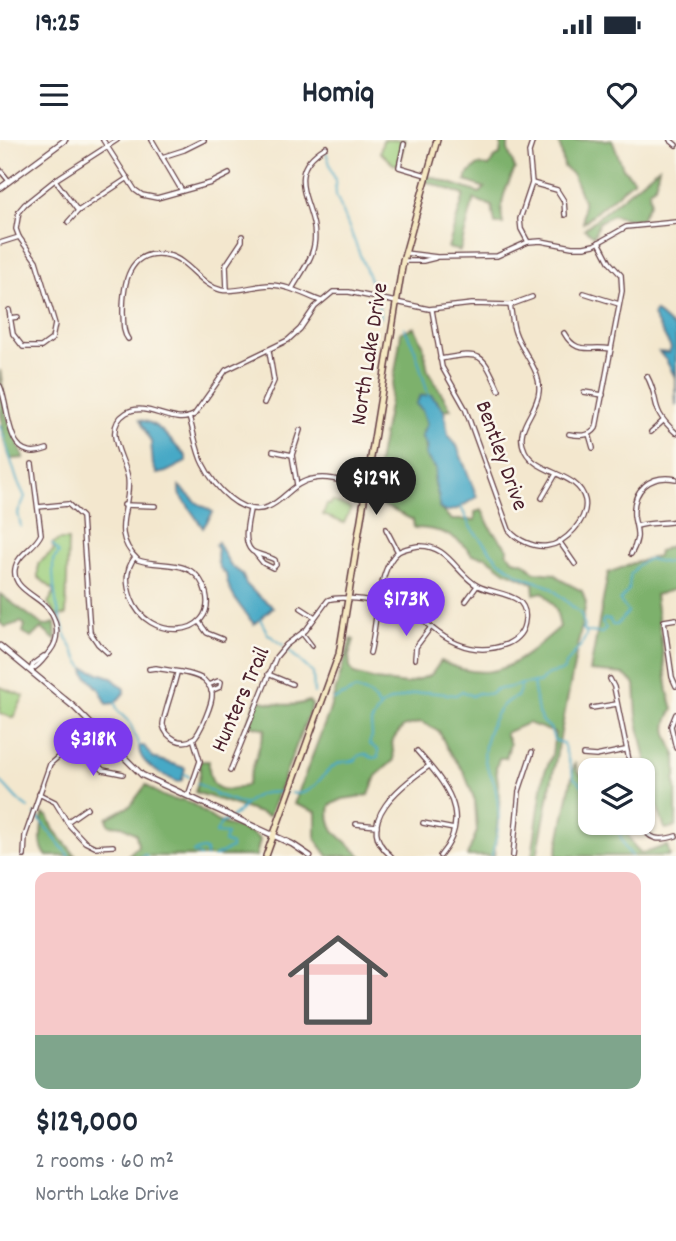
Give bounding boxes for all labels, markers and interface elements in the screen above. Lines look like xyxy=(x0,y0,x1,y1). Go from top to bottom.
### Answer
text: 19:25 xyxy=(35,6,80,43)
text: Homiq xyxy=(302,72,374,118)
icon: menu xyxy=(35,76,73,114)
icon: heart xyxy=(603,76,641,114)
street label: North Lake Drive xyxy=(343,280,399,428)
street label: Bentley Drive xyxy=(465,396,535,516)
pin: $129K xyxy=(327,458,425,517)
text: $129K xyxy=(352,463,400,496)
pin: $173K xyxy=(357,578,455,638)
text: $173K xyxy=(383,584,429,617)
street label: Hunters Trail xyxy=(204,641,280,758)
pin: $318K xyxy=(44,718,142,778)
text: $318K xyxy=(70,724,116,757)
map controls xyxy=(578,758,655,835)
button: layers xyxy=(578,758,655,835)
icon: home xyxy=(275,917,401,1043)
text: $129,000 xyxy=(35,1103,138,1146)
text: 2 rooms · 60 m² xyxy=(35,1146,174,1179)
text: North Lake Drive xyxy=(35,1179,179,1212)

